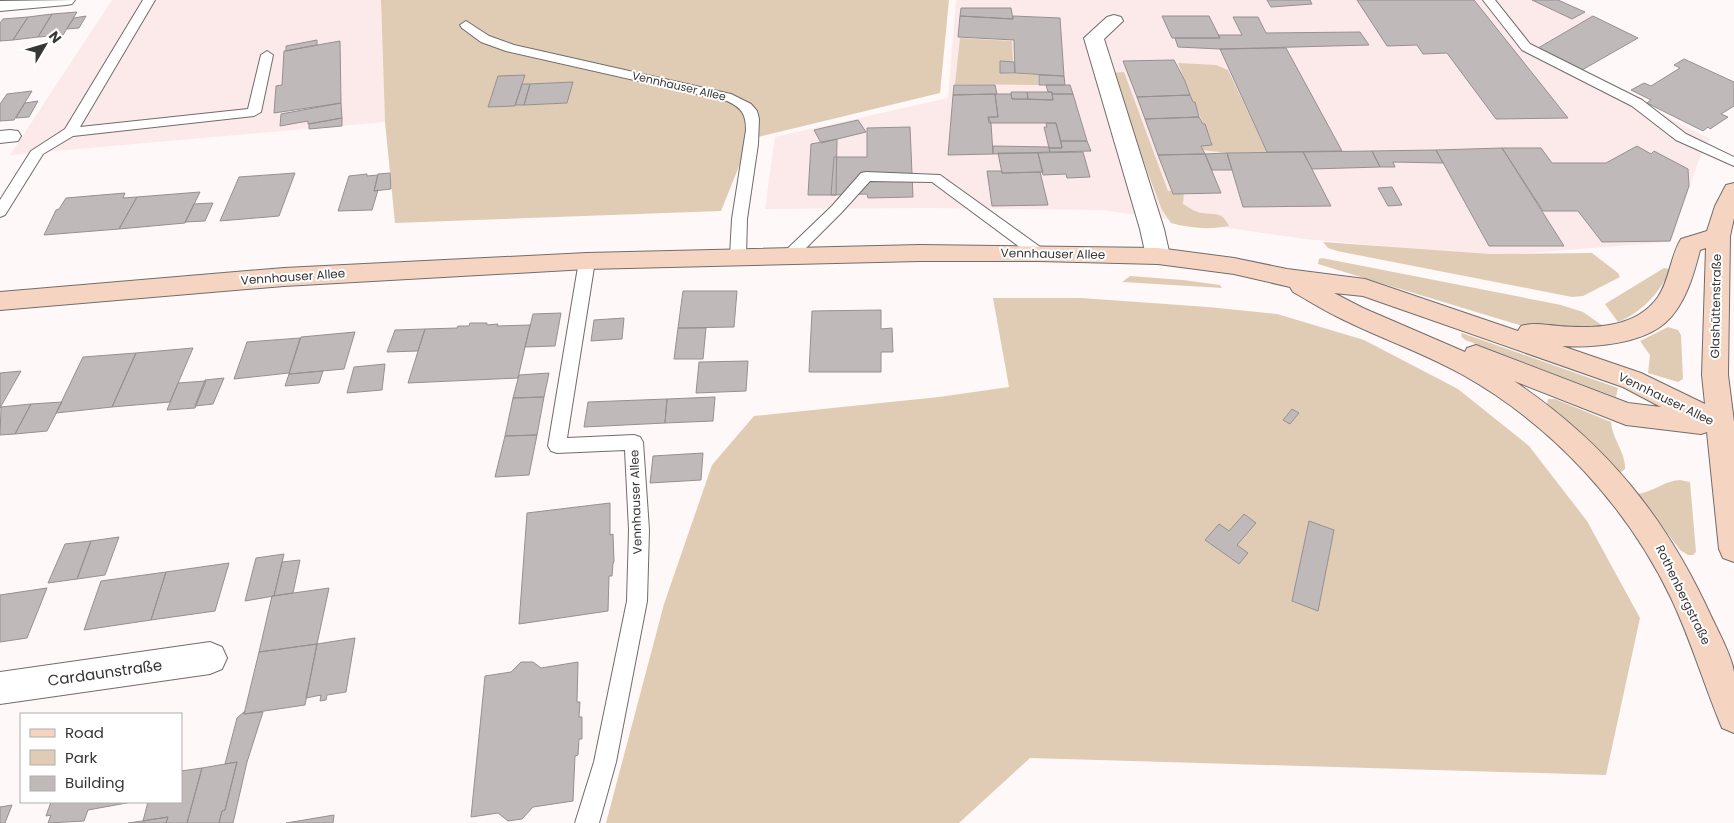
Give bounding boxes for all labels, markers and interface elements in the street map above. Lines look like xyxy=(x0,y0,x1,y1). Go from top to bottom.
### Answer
north arrow xyxy=(20,20,70,70)
text: N xyxy=(44,27,66,47)
street label: Vennhauser Allee xyxy=(630,67,728,105)
street label: Vennhauser Allee xyxy=(1001,244,1105,263)
street label: Glashüttenstraße xyxy=(1706,253,1725,358)
street label: Vennhauser Allee xyxy=(240,264,346,289)
street label: Vennhauser Allee xyxy=(1615,368,1717,429)
street label: Vennhauser Allee xyxy=(625,449,646,555)
street label: Rothenbergstraße xyxy=(1652,542,1715,648)
street label: Cardaunstraße xyxy=(46,654,164,691)
legend xyxy=(20,713,182,803)
text: Road xyxy=(65,722,104,743)
text: Park xyxy=(65,747,97,768)
text: Building xyxy=(65,772,125,793)

